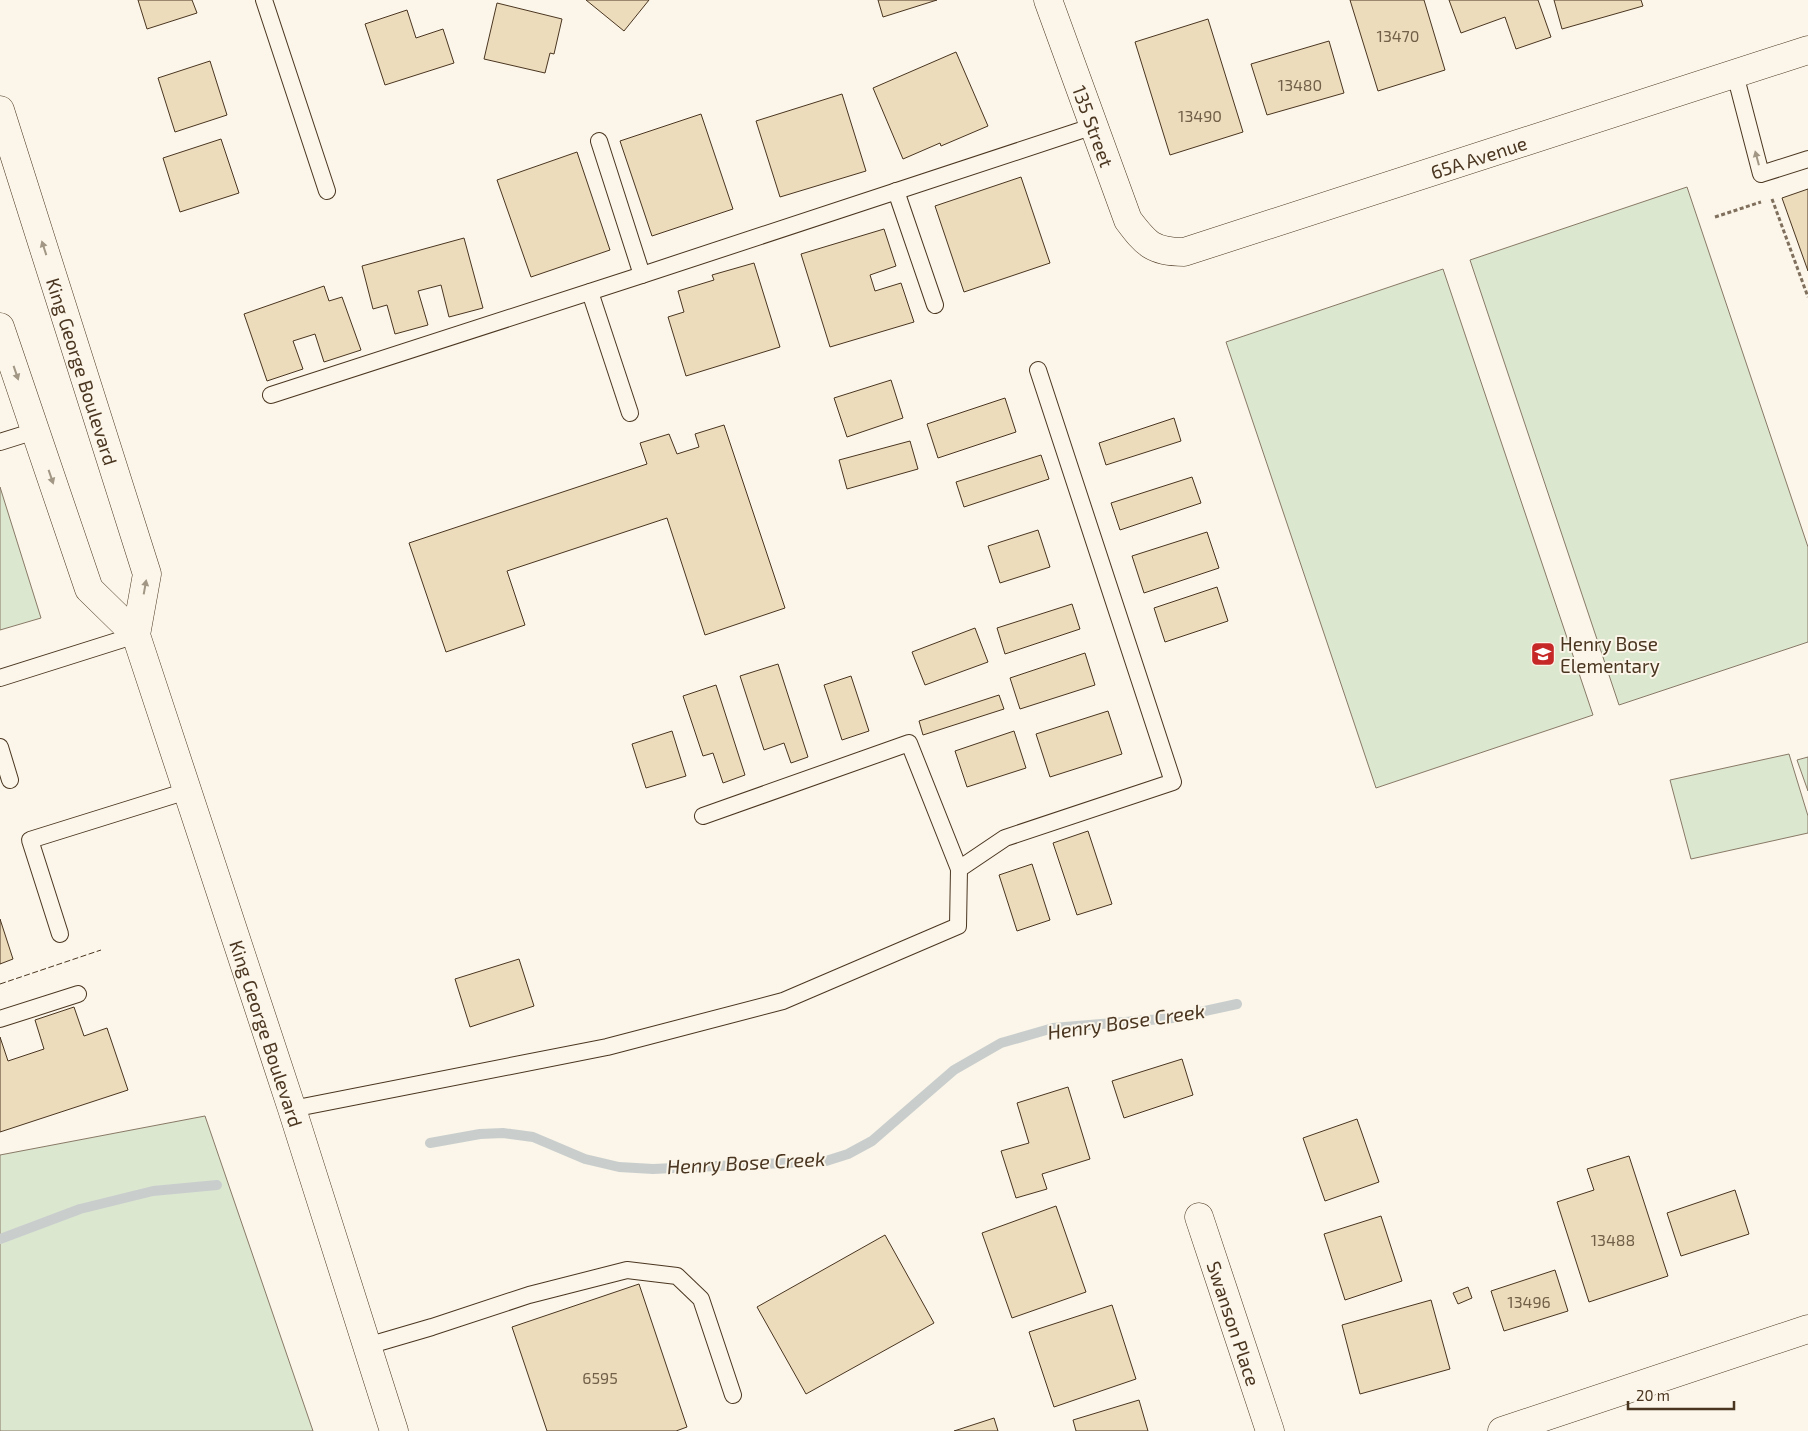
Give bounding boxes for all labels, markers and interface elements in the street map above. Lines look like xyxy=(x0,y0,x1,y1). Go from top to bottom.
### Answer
house number: 13470 xyxy=(1377,26,1419,45)
house number: 13480 xyxy=(1278,75,1322,94)
street label: 135 Street xyxy=(1068,82,1119,170)
house number: 13490 xyxy=(1178,106,1222,125)
street label: 65A Avenue xyxy=(1427,130,1530,183)
one-way arrow xyxy=(1752,151,1760,166)
one-way arrow xyxy=(40,240,47,255)
street label: King George Boulevard xyxy=(42,275,123,468)
one-way arrow xyxy=(12,366,20,381)
one-way arrow xyxy=(48,470,55,485)
one-way arrow xyxy=(141,578,149,594)
place label: Henry Bose Elementary xyxy=(1560,632,1660,677)
school or university icon: Henry Bose Elementary xyxy=(1530,641,1556,667)
street label: King George Boulevard xyxy=(226,937,308,1130)
water label: Henry Bose Creek xyxy=(1046,998,1206,1045)
water label: Henry Bose Creek xyxy=(666,1146,826,1179)
house number: 13488 xyxy=(1591,1230,1635,1249)
street label: Swanson Place xyxy=(1203,1258,1266,1389)
house number: 13496 xyxy=(1507,1292,1551,1311)
house number: 6595 xyxy=(582,1368,618,1387)
scale bar xyxy=(1628,1378,1734,1410)
text: 20 m xyxy=(1636,1386,1670,1404)

